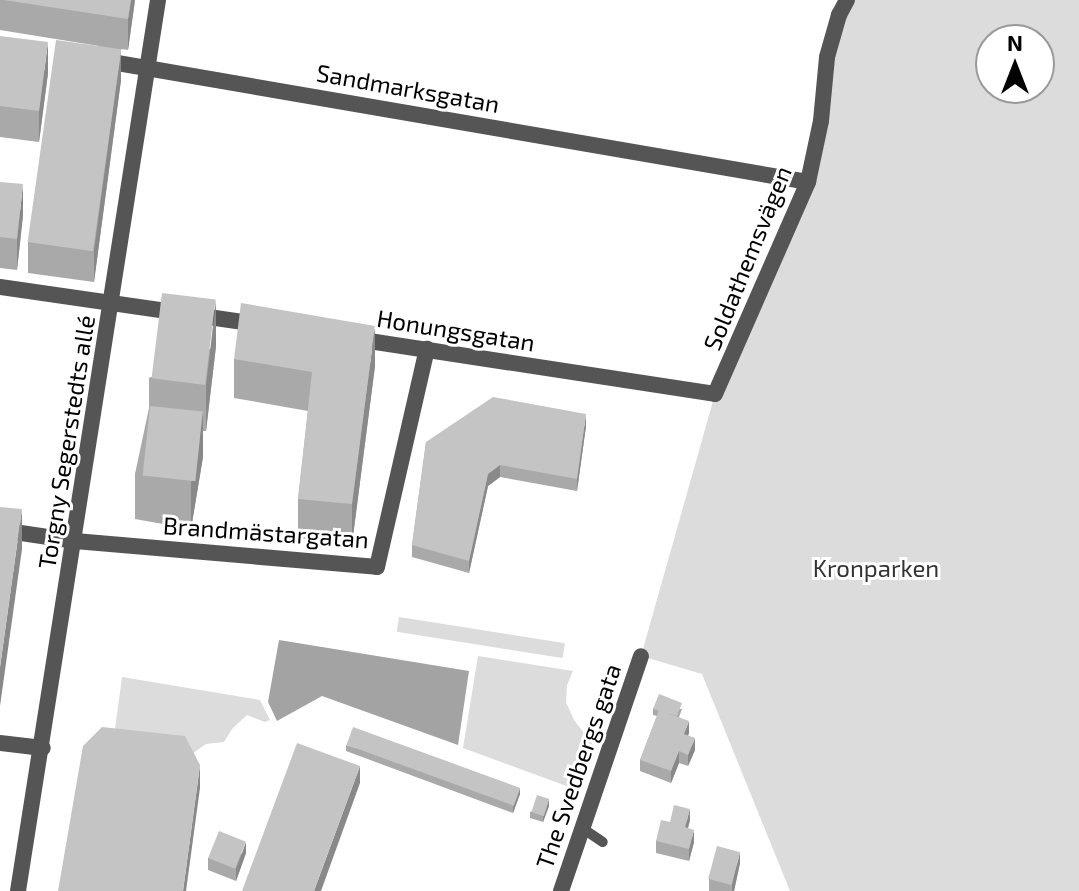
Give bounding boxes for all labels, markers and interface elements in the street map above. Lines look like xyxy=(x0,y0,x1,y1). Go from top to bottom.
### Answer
north arrow xyxy=(975,24,1055,104)
text: N xyxy=(1007,29,1023,55)
street label: Sandmarksgatan xyxy=(314,58,502,118)
street label: Soldathemsvägen xyxy=(697,162,797,354)
street label: Honungsgatan xyxy=(375,303,537,357)
street label: Torgny Segerstedts allé xyxy=(32,313,100,571)
street label: Brandmästargatan xyxy=(162,510,370,554)
park label: Kronparken xyxy=(813,554,939,582)
street label: The Svedbergs gata xyxy=(529,660,627,872)

